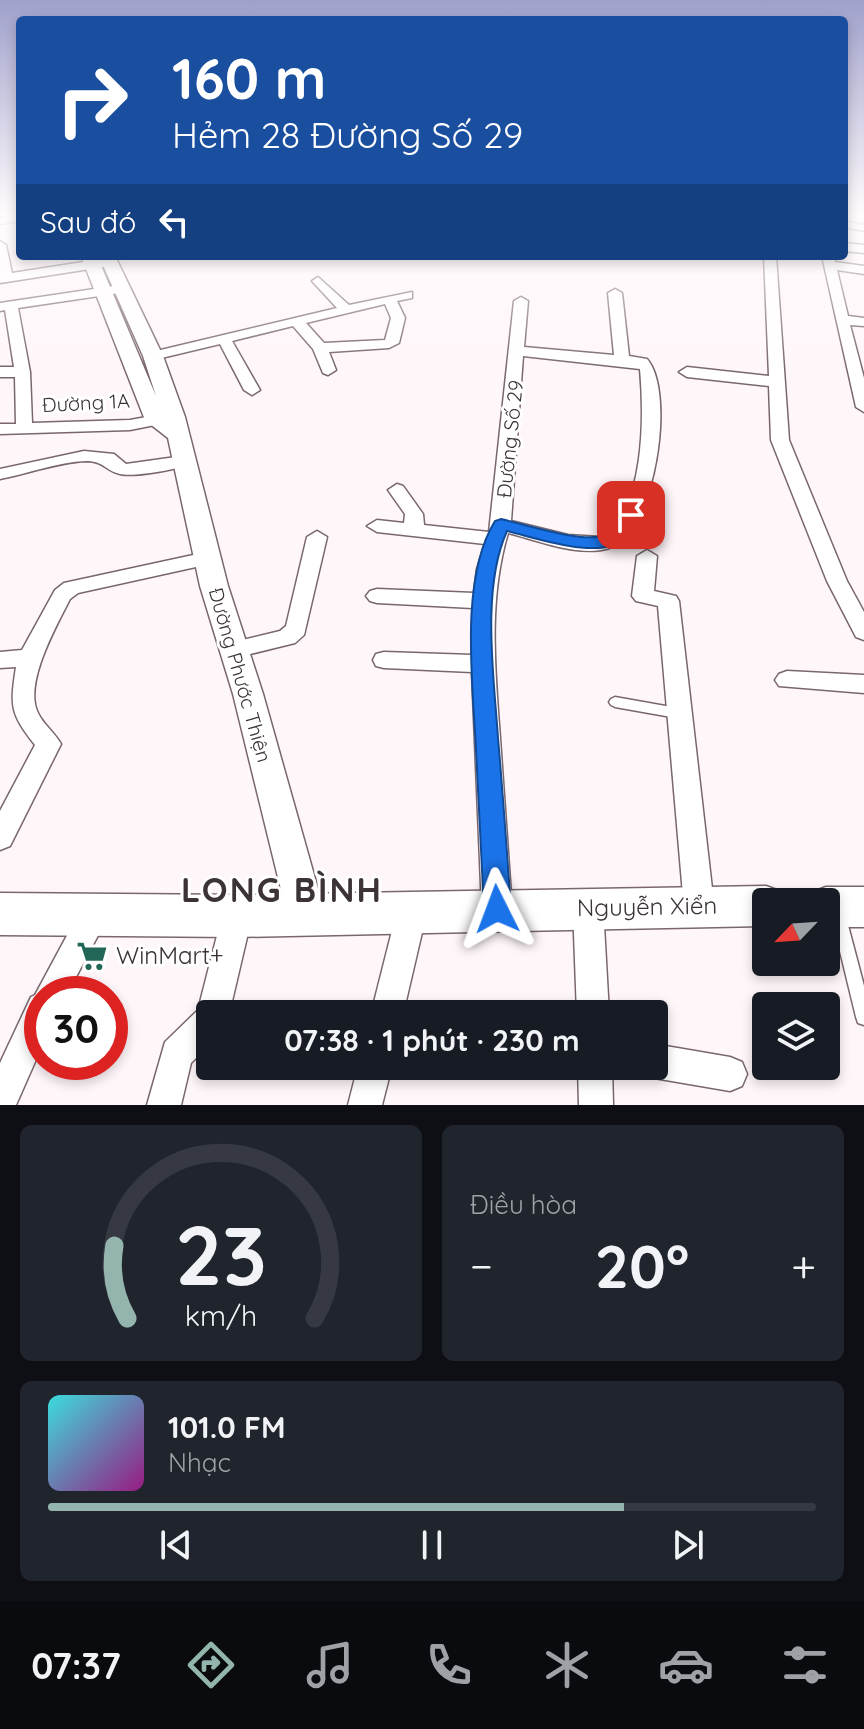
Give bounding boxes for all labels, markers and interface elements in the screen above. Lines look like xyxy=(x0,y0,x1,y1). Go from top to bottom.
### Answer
text: 160 m xyxy=(172,43,326,113)
icon: right xyxy=(40,48,144,152)
text: Hẻm 28 Đường Số 29 xyxy=(172,112,523,157)
icon: left xyxy=(152,200,196,244)
text: Sau đó xyxy=(40,203,136,241)
street label: Đường Số 29 xyxy=(491,379,528,499)
street label: Đường 1A xyxy=(42,388,130,417)
pin xyxy=(597,481,665,549)
icon: arrive xyxy=(609,493,653,537)
street label: Đường Phước Thiện xyxy=(204,585,277,765)
position arrow xyxy=(455,867,539,951)
district label: LONG BÌNH xyxy=(181,868,383,911)
north arrow xyxy=(752,888,840,976)
map controls xyxy=(752,888,840,1080)
street label: Nguyễn Xiển xyxy=(576,890,717,922)
supermarket icon: WinMart+ xyxy=(75,939,109,973)
place label: WinMart+ xyxy=(116,940,223,970)
speed limit sign: 30 xyxy=(24,976,128,1080)
button: layers xyxy=(752,992,840,1080)
text: 07:38 · 1 phút · 230 m xyxy=(284,1021,580,1059)
text: Điều hòa xyxy=(470,1188,577,1221)
text: 23 xyxy=(175,1202,267,1306)
text: 20° xyxy=(595,1228,689,1303)
text: − xyxy=(470,1238,493,1293)
text: + xyxy=(791,1238,816,1293)
text: km/h xyxy=(185,1297,257,1333)
text: 101.0 FM xyxy=(168,1408,285,1446)
text: Nhạc xyxy=(168,1446,231,1479)
icon: previous xyxy=(154,1523,198,1567)
icon: pause xyxy=(410,1523,454,1567)
icon: next xyxy=(666,1523,710,1567)
icon: directions xyxy=(183,1637,239,1693)
icon: music xyxy=(302,1637,358,1693)
icon: phone xyxy=(421,1637,477,1693)
icon: climate xyxy=(539,1637,595,1693)
icon: car xyxy=(658,1637,714,1693)
icon: filters xyxy=(777,1637,833,1693)
text: 07:37 xyxy=(31,1643,121,1688)

